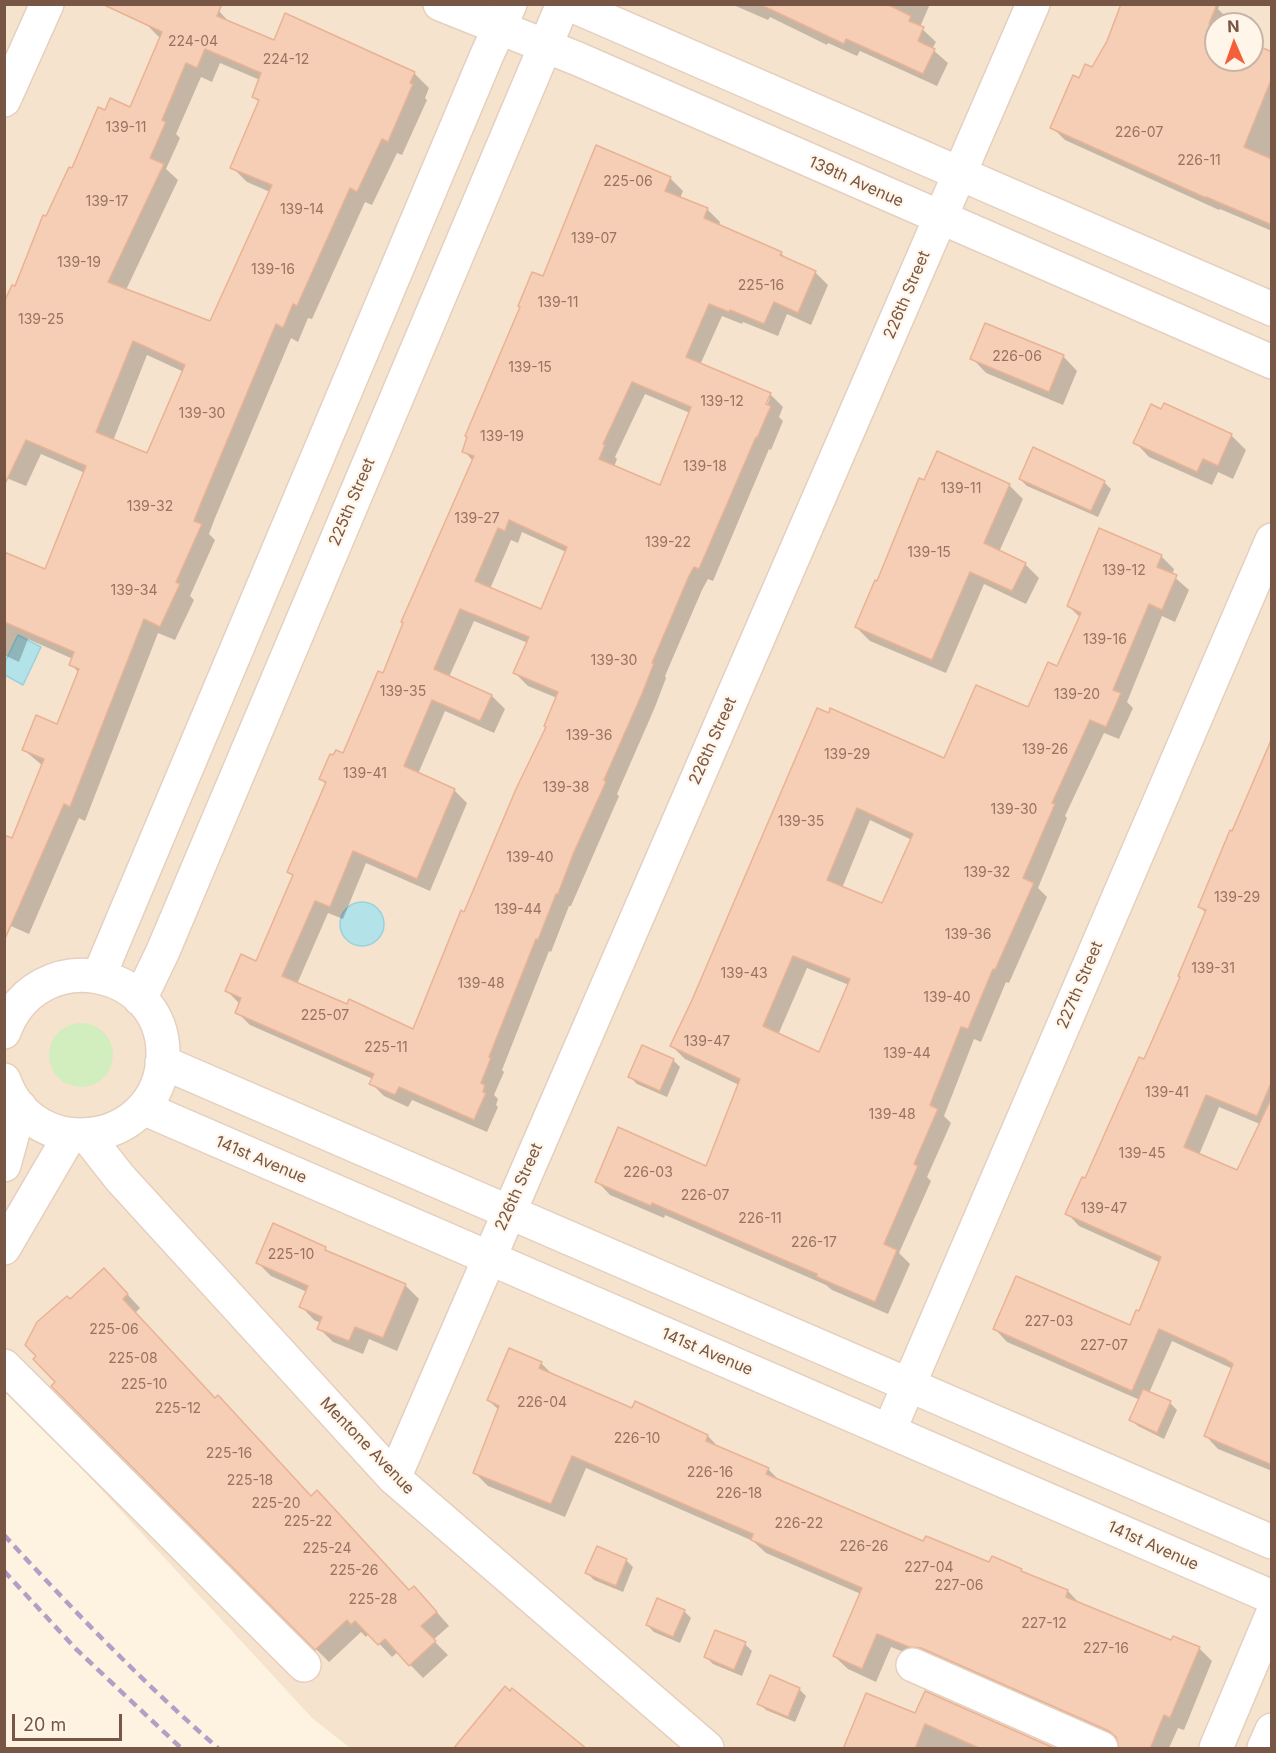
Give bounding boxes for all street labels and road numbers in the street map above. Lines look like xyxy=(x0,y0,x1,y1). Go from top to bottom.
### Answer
street label: 139th Avenue xyxy=(806,152,906,212)
street label: 226th Street xyxy=(880,248,934,342)
street label: 225th Street xyxy=(325,455,379,549)
street label: 226th Street xyxy=(685,694,741,788)
street label: 227th Street xyxy=(1053,938,1107,1032)
street label: 141st Avenue xyxy=(212,1132,310,1188)
street label: 226th Street xyxy=(491,1140,547,1234)
street label: 141st Avenue xyxy=(658,1324,756,1380)
street label: Mentone Avenue xyxy=(316,1394,418,1498)
street label: 141st Avenue xyxy=(1105,1517,1201,1575)

